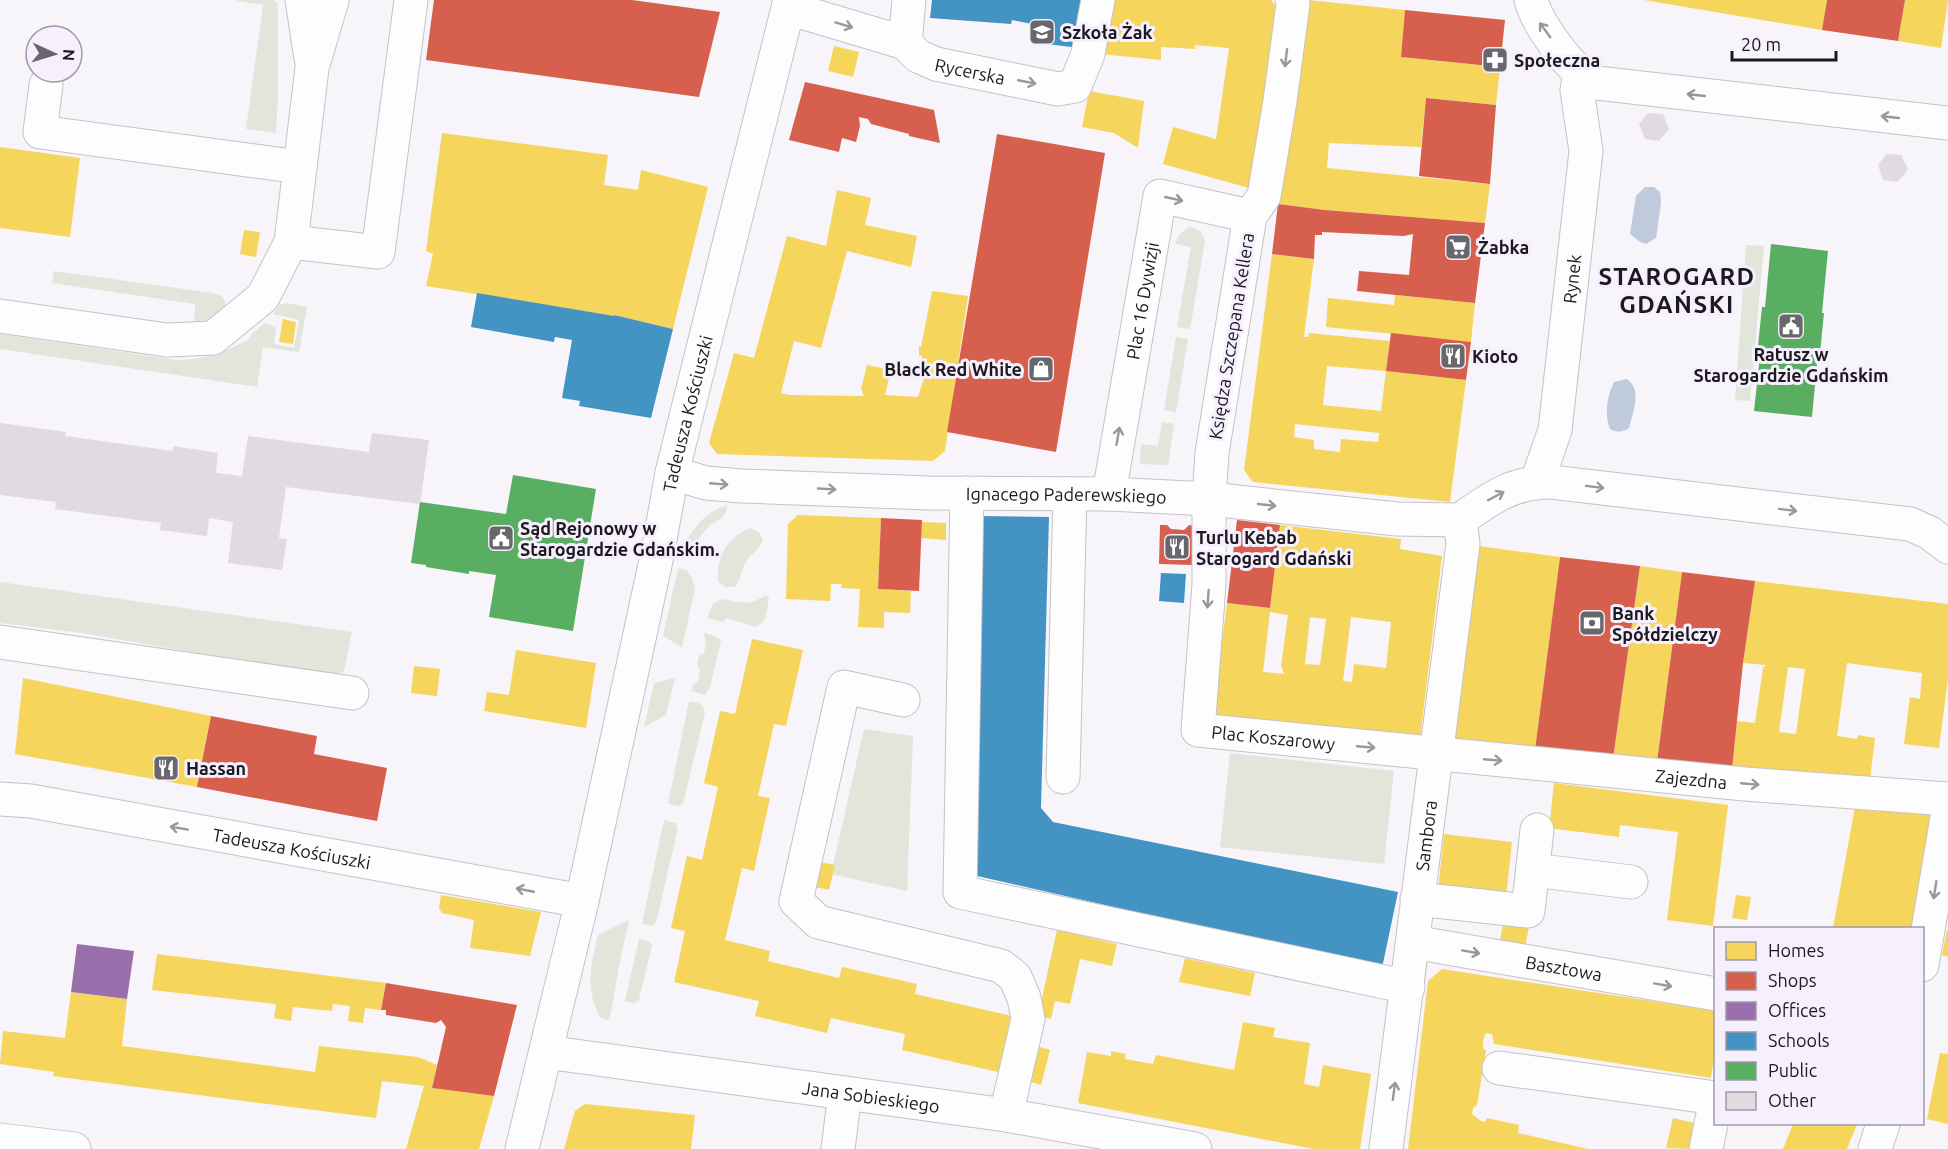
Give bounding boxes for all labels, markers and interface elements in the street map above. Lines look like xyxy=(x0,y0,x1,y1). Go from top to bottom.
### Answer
school or university icon: Szkoła Żak xyxy=(1027,17,1057,47)
one-way arrow xyxy=(834,20,853,31)
place label: Szkoła Żak xyxy=(1062,22,1153,42)
one-way arrow xyxy=(1539,22,1552,38)
north arrow xyxy=(24,24,84,84)
scale bar xyxy=(1732,24,1836,62)
text: 20 m xyxy=(1741,34,1781,54)
pharmacy icon: Społeczna xyxy=(1480,45,1510,75)
text: N xyxy=(60,48,78,62)
one-way arrow xyxy=(1280,48,1291,67)
place label: Społeczna xyxy=(1514,50,1600,70)
street label: Rycerska xyxy=(933,54,1007,88)
one-way arrow xyxy=(1017,77,1037,88)
one-way arrow xyxy=(1687,89,1707,100)
one-way arrow xyxy=(1880,111,1900,122)
one-way arrow xyxy=(1165,194,1184,206)
street label: Księdza Szczepana Kellera xyxy=(1205,231,1257,441)
supermarket icon: Żabka xyxy=(1443,232,1473,262)
place label: Żabka xyxy=(1478,237,1529,257)
street label: Plac 16 Dywizji xyxy=(1122,241,1162,361)
street label: Rynek xyxy=(1559,253,1584,305)
district label: STAROGARD GDAŃSKI xyxy=(1598,263,1756,318)
public building icon: Ratusz w Starogardzie Gdańskim xyxy=(1776,311,1806,341)
street label: Tadeusza Kościuszki xyxy=(659,333,716,493)
restaurant icon: Kioto xyxy=(1438,341,1468,371)
place label: Ratusz w Starogardzie Gdańskim xyxy=(1693,344,1889,385)
place label: Kioto xyxy=(1472,346,1518,366)
shop icon: Black Red White xyxy=(1026,354,1056,384)
place label: Black Red White xyxy=(884,359,1022,379)
one-way arrow xyxy=(1113,427,1124,447)
one-way arrow xyxy=(709,479,729,490)
one-way arrow xyxy=(1584,482,1604,493)
one-way arrow xyxy=(816,483,836,494)
street label: Ignacego Paderewskiego xyxy=(966,483,1167,507)
one-way arrow xyxy=(1487,490,1504,502)
one-way arrow xyxy=(1257,500,1277,511)
one-way arrow xyxy=(1778,505,1798,516)
place label: Sąd Rejonowy w Starogardzie Gdańskim. xyxy=(520,518,720,559)
public building icon: Sąd Rejonowy w Starogardzie Gdańskim. xyxy=(486,523,516,553)
place label: Turlu Kebab Starogard Gdański xyxy=(1196,527,1351,568)
restaurant icon: Turlu Kebab Starogard Gdański xyxy=(1162,532,1192,562)
one-way arrow xyxy=(1202,589,1213,609)
place label: Bank Spółdzielczy xyxy=(1612,603,1718,644)
bank icon: Bank Spółdzielczy xyxy=(1577,608,1607,638)
street label: Plac Koszarowy xyxy=(1211,721,1336,754)
one-way arrow xyxy=(1355,742,1375,753)
restaurant icon: Hassan xyxy=(151,753,181,783)
one-way arrow xyxy=(1483,755,1503,766)
place label: Hassan xyxy=(186,758,246,778)
street label: Zajezdna xyxy=(1655,765,1728,792)
one-way arrow xyxy=(1739,779,1759,790)
street label: Sambora xyxy=(1412,799,1440,872)
one-way arrow xyxy=(170,822,189,833)
street label: Tadeusza Kościuszki xyxy=(211,824,372,872)
one-way arrow xyxy=(1929,880,1940,899)
one-way arrow xyxy=(515,884,535,895)
legend xyxy=(1714,927,1924,1125)
text: Homes xyxy=(1768,940,1825,960)
one-way arrow xyxy=(1460,947,1480,958)
street label: Basztowa xyxy=(1524,951,1604,984)
text: Shops xyxy=(1768,970,1817,990)
one-way arrow xyxy=(1653,980,1672,991)
text: Offices xyxy=(1768,1000,1826,1020)
text: Schools xyxy=(1768,1030,1830,1050)
text: Public xyxy=(1768,1060,1817,1080)
street label: Jana Sobieskiego xyxy=(801,1077,941,1116)
one-way arrow xyxy=(1389,1082,1400,1101)
text: Other xyxy=(1768,1090,1816,1110)

